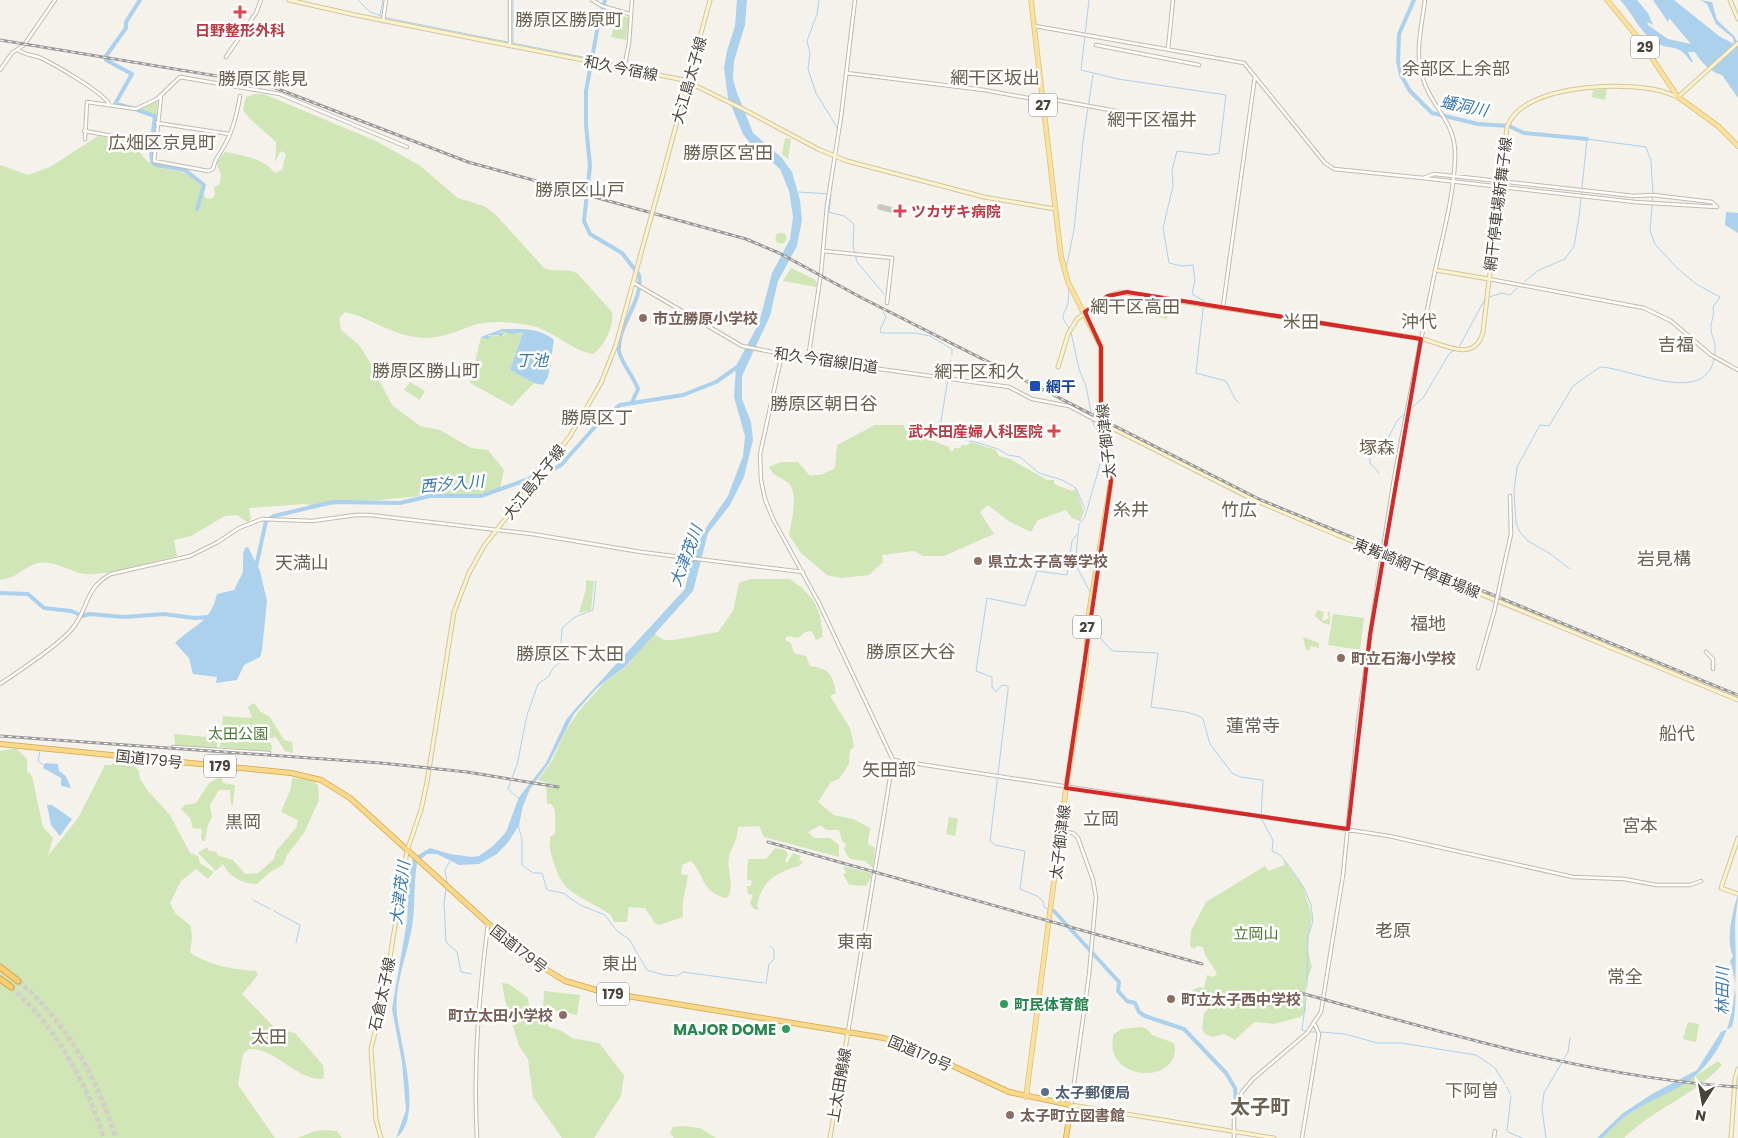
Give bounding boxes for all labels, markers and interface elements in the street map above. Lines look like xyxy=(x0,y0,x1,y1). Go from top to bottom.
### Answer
marker: 日野整形外科 xyxy=(233,5,247,19)
district label: 勝原区勝原町 xyxy=(515,7,623,32)
place label: 日野整形外科 xyxy=(195,20,285,41)
street label: 大江島太子線 xyxy=(667,34,711,126)
road number: 29 xyxy=(1631,36,1659,58)
street label: 和久今宿線 xyxy=(582,51,660,85)
district label: 余部区上余部 xyxy=(1402,56,1510,81)
district label: 網干区坂出 xyxy=(950,65,1040,90)
district label: 勝原区熊見 xyxy=(218,66,308,91)
water label: 蟠洞川 xyxy=(1438,90,1492,123)
road number: 27 xyxy=(1029,94,1057,116)
district label: 網干区福井 xyxy=(1107,107,1197,132)
district label: 広畑区京見町 xyxy=(108,130,216,155)
street label: 網干停車場新舞子線 xyxy=(1479,136,1517,272)
district label: 勝原区宮田 xyxy=(683,140,773,165)
district label: 勝原区山戸 xyxy=(535,177,625,202)
place label: ツカザキ病院 xyxy=(911,201,1001,222)
marker: ツカザキ病院 xyxy=(893,204,907,218)
district label: 網干区高田 xyxy=(1090,294,1180,319)
place label: 市立勝原小学校 xyxy=(653,308,758,329)
district label: 米田 xyxy=(1283,309,1319,334)
district label: 沖代 xyxy=(1401,309,1437,334)
marker: 市立勝原小学校 xyxy=(637,312,649,324)
district label: 吉福 xyxy=(1658,332,1694,357)
street label: 和久今宿線旧道 xyxy=(773,342,879,378)
water label: 丁池 xyxy=(516,349,550,372)
district label: 勝原区勝山町 xyxy=(372,358,480,383)
district label: 網干区和久 xyxy=(934,359,1024,384)
place label: 網干 xyxy=(1046,376,1076,397)
marker: 網干 xyxy=(1028,379,1042,393)
district label: 勝原区朝日谷 xyxy=(770,391,878,416)
street label: 太子御津線 xyxy=(1092,403,1120,479)
district label: 勝原区丁 xyxy=(561,405,633,430)
place label: 武木田産婦人科医院 xyxy=(908,421,1043,442)
marker: 武木田産婦人科医院 xyxy=(1047,424,1061,438)
district label: 塚森 xyxy=(1359,435,1395,460)
street label: 大江島太子線 xyxy=(498,440,570,524)
water label: 西汐入川 xyxy=(419,470,487,498)
district label: 糸井 xyxy=(1113,497,1149,522)
district label: 竹広 xyxy=(1221,497,1257,522)
water label: 大津茂川 xyxy=(664,520,709,590)
street label: 東觜崎網干停車場線 xyxy=(1350,533,1484,603)
district label: 岩見構 xyxy=(1637,546,1691,571)
district label: 天満山 xyxy=(275,550,329,575)
place label: 県立太子高等学校 xyxy=(988,551,1108,572)
marker: 県立太子高等学校 xyxy=(972,555,984,567)
district label: 福地 xyxy=(1410,611,1446,636)
road number: 27 xyxy=(1073,616,1101,638)
district label: 勝原区大谷 xyxy=(866,639,956,664)
district label: 勝原区下太田 xyxy=(516,641,624,666)
place label: 町立石海小学校 xyxy=(1351,648,1456,669)
marker: 町立石海小学校 xyxy=(1335,652,1347,664)
district label: 蓮常寺 xyxy=(1226,713,1280,738)
district label: 船代 xyxy=(1659,721,1695,746)
park label: 太田公園 xyxy=(208,723,268,744)
street label: 国道179号 xyxy=(114,745,184,773)
road number: 179 xyxy=(204,754,236,778)
district label: 矢田部 xyxy=(862,757,916,782)
street label: 太子御津線 xyxy=(1045,803,1075,881)
district label: 立岡 xyxy=(1083,806,1119,831)
district label: 黒岡 xyxy=(225,809,261,834)
district label: 宮本 xyxy=(1622,813,1658,838)
water label: 大津茂川 xyxy=(385,858,416,926)
district label: 老原 xyxy=(1375,918,1411,943)
street label: 国道179号 xyxy=(486,920,552,978)
park label: 立岡山 xyxy=(1233,923,1279,944)
district label: 東南 xyxy=(837,929,873,954)
district label: 東出 xyxy=(602,951,638,976)
street label: 石倉太子線 xyxy=(364,955,400,1033)
district label: 常全 xyxy=(1607,964,1643,989)
water label: 林田川 xyxy=(1711,965,1734,1015)
road number: 179 xyxy=(597,982,629,1006)
place label: 町立太子西中学校 xyxy=(1181,989,1301,1010)
marker: 町立太子西中学校 xyxy=(1165,993,1177,1005)
place label: 町民体育館 xyxy=(1014,994,1089,1015)
marker: 町民体育館 xyxy=(998,998,1010,1010)
place label: 町立太田小学校 xyxy=(448,1005,553,1026)
marker: 町立太田小学校 xyxy=(557,1009,569,1021)
place label: MAJOR DOME xyxy=(673,1019,776,1040)
marker: MAJOR DOME xyxy=(780,1023,792,1035)
district label: 太田 xyxy=(251,1024,287,1049)
street label: 国道179号 xyxy=(885,1030,955,1076)
street label: 上太田鵤線 xyxy=(822,1046,856,1124)
district label: 下阿曽 xyxy=(1445,1078,1499,1103)
north arrow xyxy=(1678,1078,1728,1128)
place label: 太子郵便局 xyxy=(1055,1082,1130,1103)
marker: 太子郵便局 xyxy=(1039,1086,1051,1098)
district label: 太子町 xyxy=(1230,1093,1290,1121)
place label: 太子町立図書館 xyxy=(1020,1105,1125,1126)
text: N xyxy=(1693,1105,1708,1127)
marker: 太子町立図書館 xyxy=(1004,1109,1016,1121)

